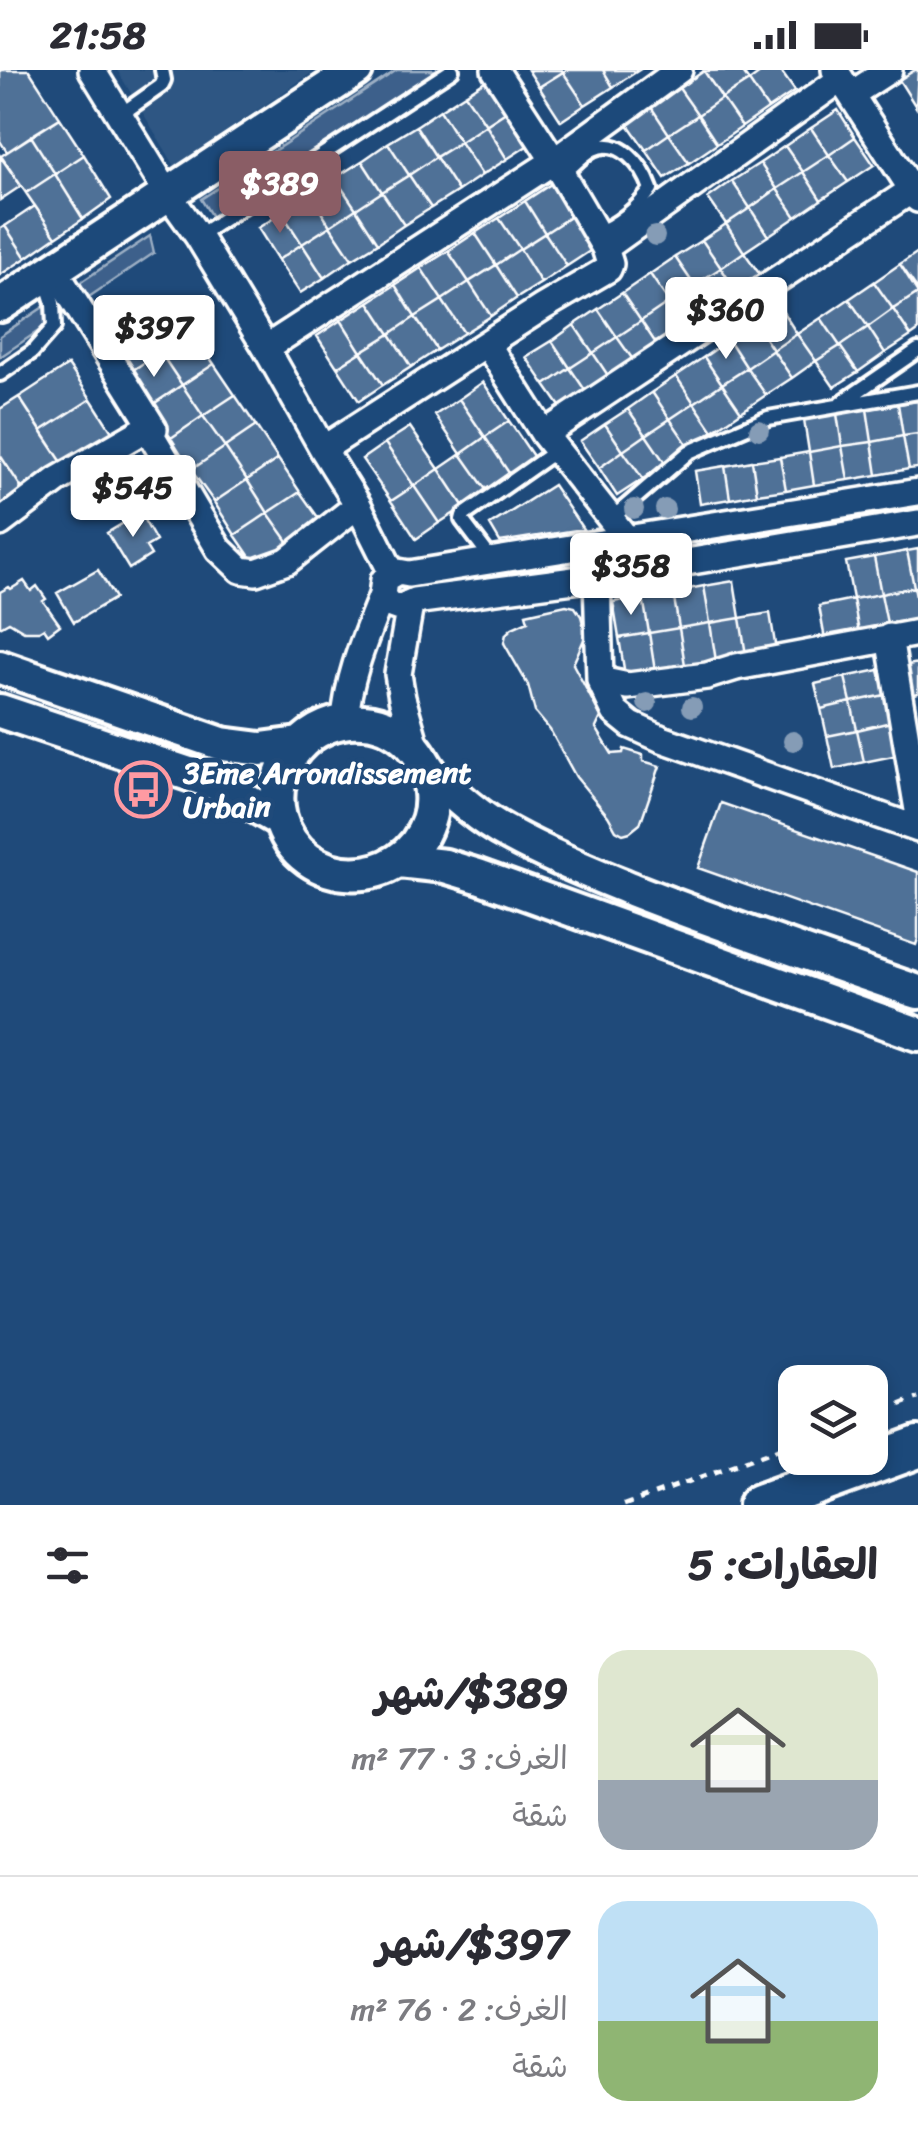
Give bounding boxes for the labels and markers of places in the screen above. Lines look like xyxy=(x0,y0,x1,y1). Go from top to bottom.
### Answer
pin: $389 xyxy=(221,151,339,236)
pin: $360 xyxy=(667,277,785,362)
pin: $397 xyxy=(95,295,213,380)
pin: $545 xyxy=(74,455,192,540)
pin: $358 xyxy=(572,533,690,618)
place label: 3Eme Arrondissement Urbain xyxy=(182,746,471,834)
bus stop icon: 3Eme Arrondissement Urbain xyxy=(114,760,174,820)

